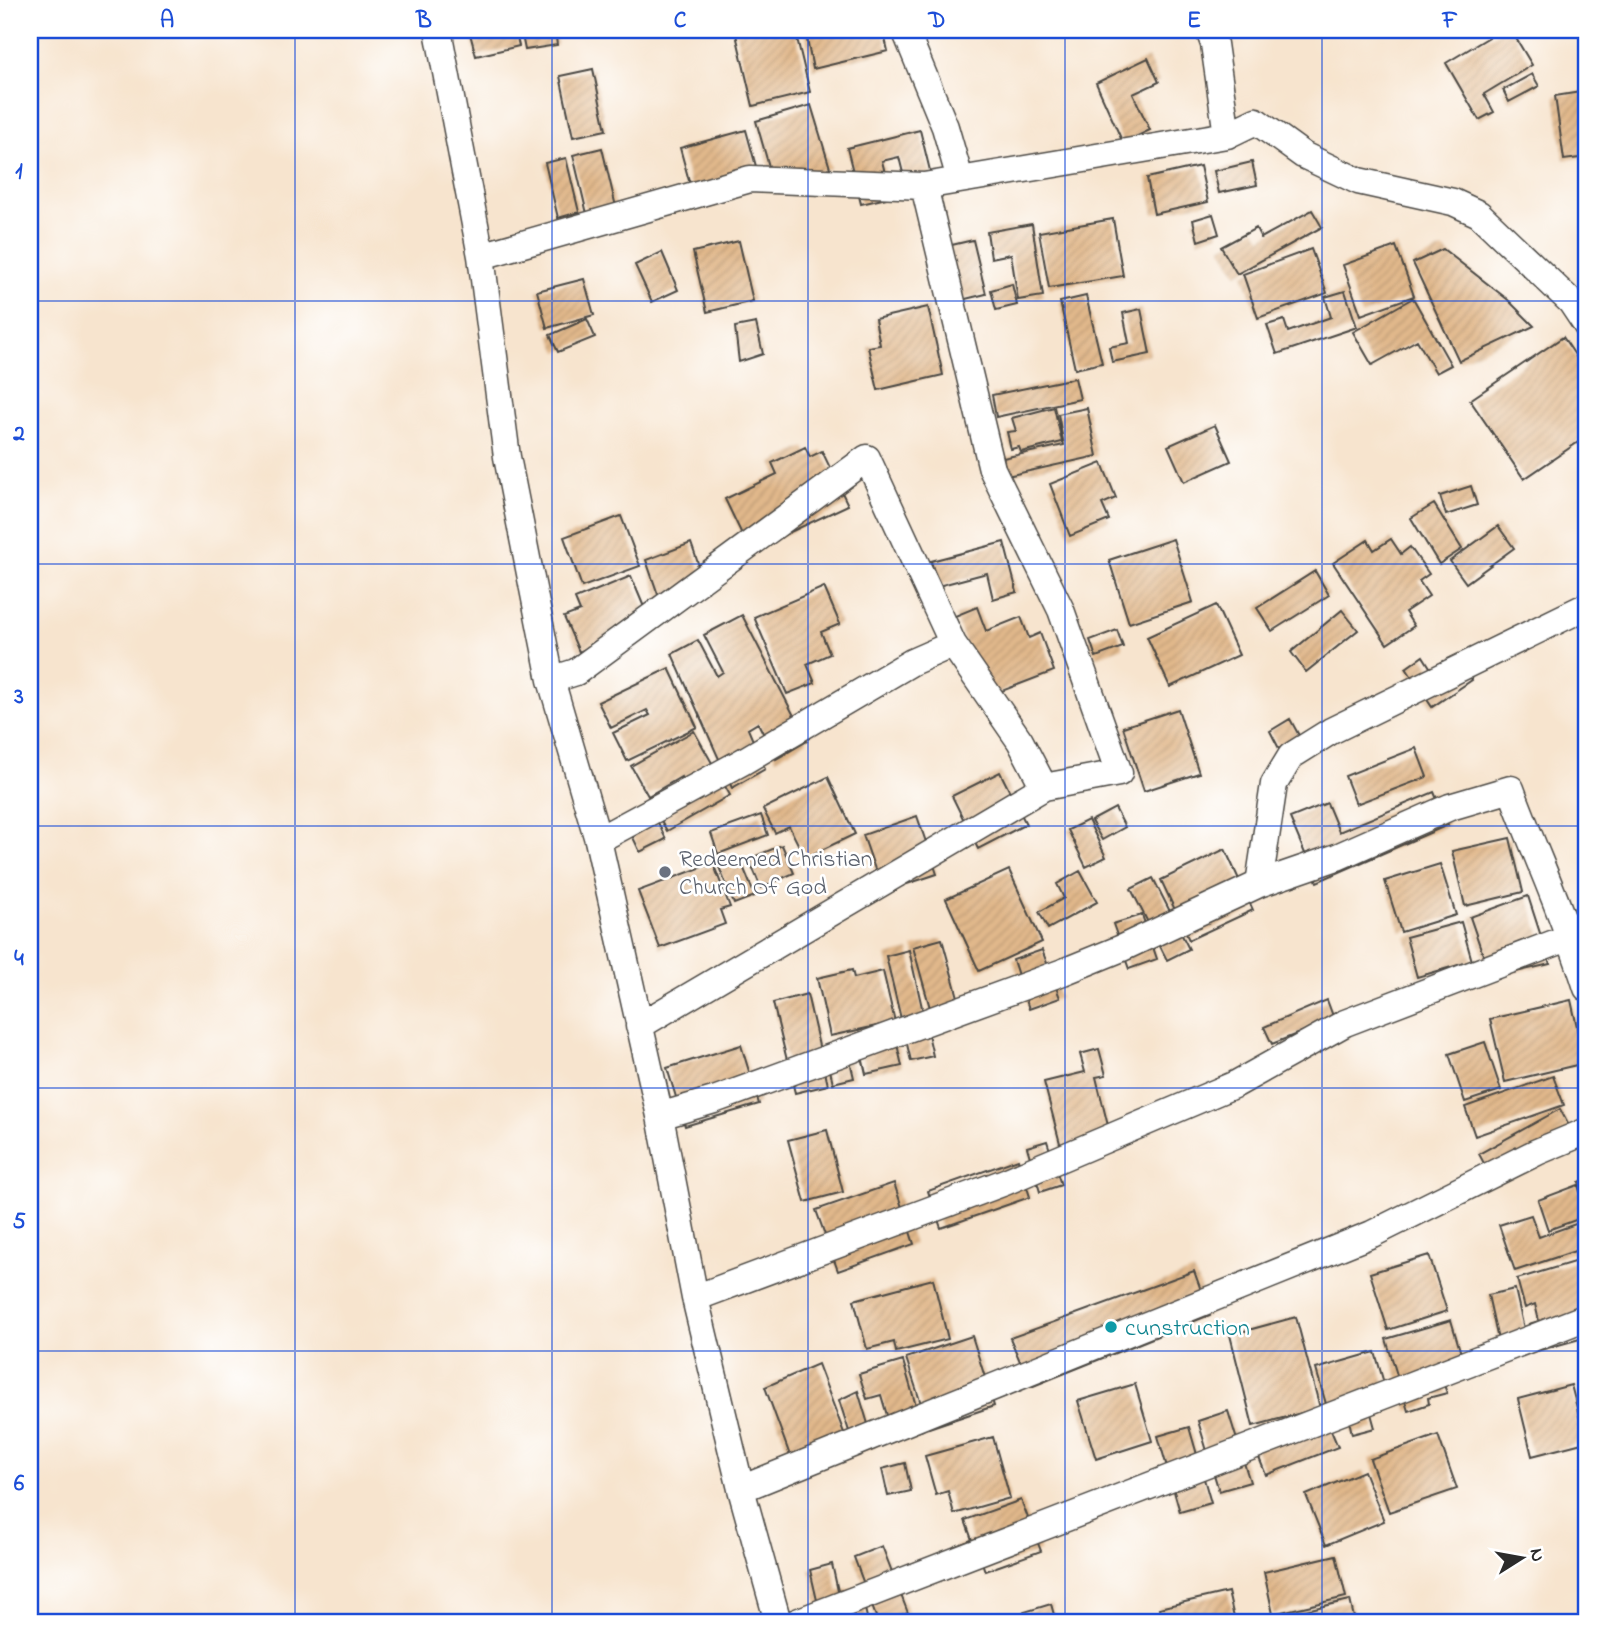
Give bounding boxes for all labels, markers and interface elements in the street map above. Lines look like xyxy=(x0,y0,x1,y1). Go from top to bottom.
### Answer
text: A xyxy=(160,5,174,38)
text: B xyxy=(415,5,432,38)
text: C xyxy=(674,5,687,38)
text: D xyxy=(928,5,945,38)
text: E xyxy=(1187,5,1201,38)
text: F xyxy=(1442,5,1458,38)
text: 1 xyxy=(15,156,23,189)
text: 2 xyxy=(12,418,25,451)
text: 3 xyxy=(13,681,24,714)
place label: Redeemed Christian Church Of God xyxy=(679,843,873,906)
marker: Redeemed Christian Church Of God xyxy=(657,864,673,880)
text: 4 xyxy=(14,943,24,976)
text: 5 xyxy=(12,1206,26,1239)
place label: cunstruction xyxy=(1125,1312,1250,1347)
marker: cunstruction xyxy=(1103,1319,1119,1335)
text: 6 xyxy=(14,1468,25,1501)
north arrow xyxy=(1488,1522,1558,1592)
text: N xyxy=(1522,1546,1551,1564)

